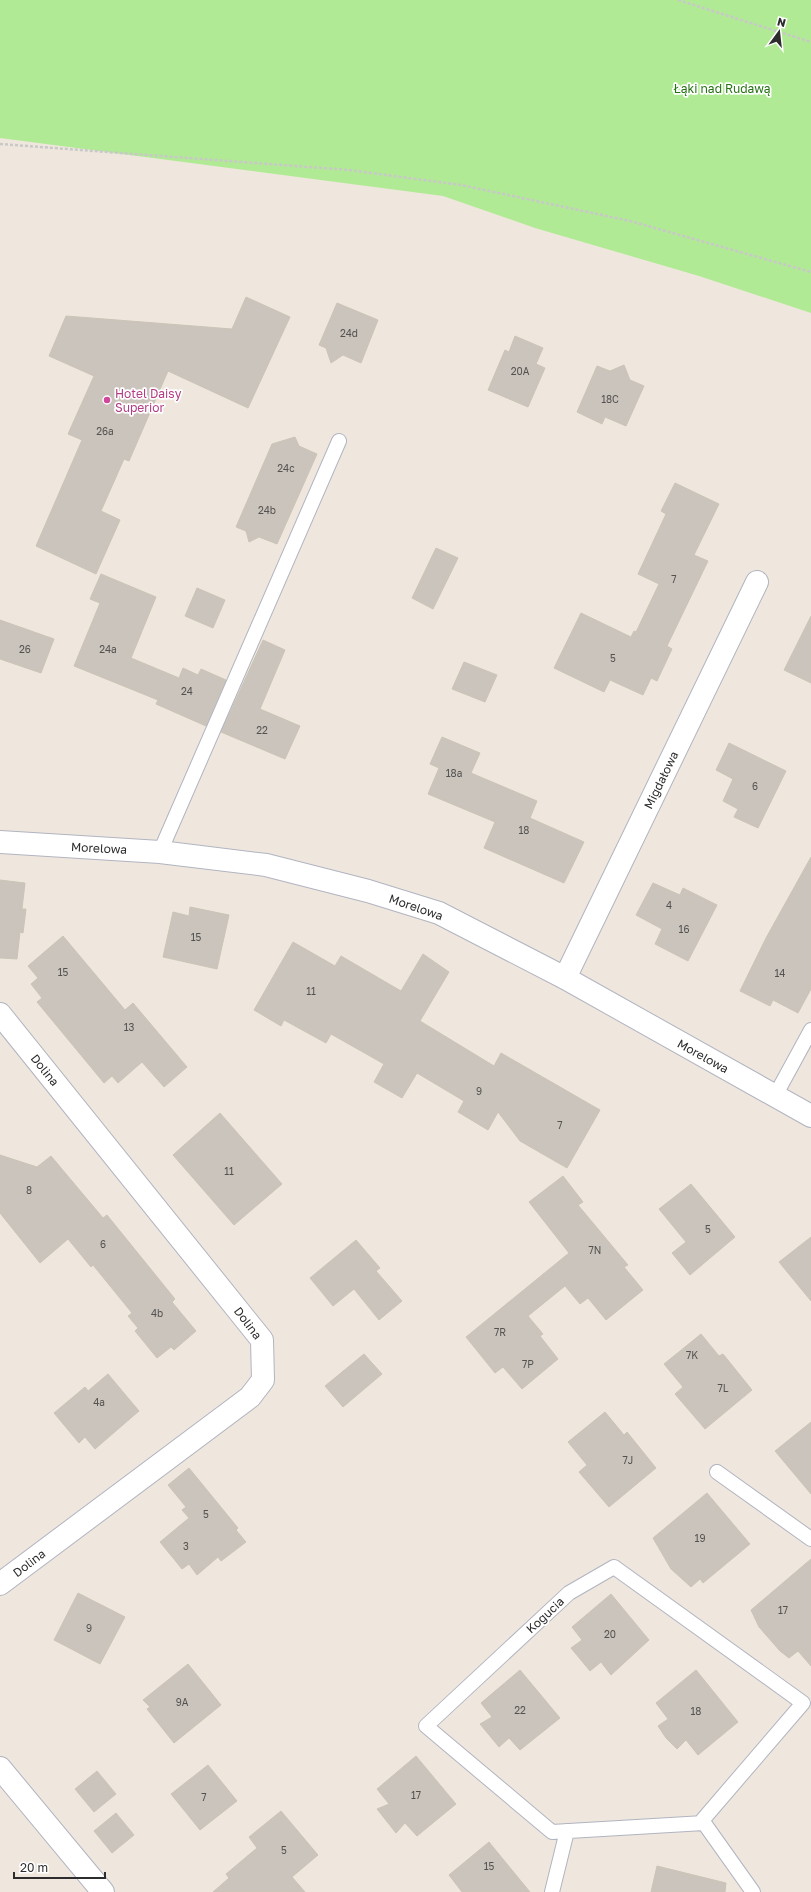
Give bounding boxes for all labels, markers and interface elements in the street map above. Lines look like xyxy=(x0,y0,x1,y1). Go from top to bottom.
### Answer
north arrow xyxy=(759,12,799,52)
text: N xyxy=(776,14,787,29)
park label: Łąki nad Rudawą xyxy=(674,81,771,96)
house number: 24d xyxy=(340,327,358,339)
house number: 20A xyxy=(511,365,530,377)
place label: Hotel Daisy Superior xyxy=(115,386,182,415)
house number: 18C xyxy=(601,393,619,405)
marker: Hotel Daisy Superior xyxy=(102,395,112,405)
house number: 26a xyxy=(96,425,114,437)
house number: 24c xyxy=(277,462,295,474)
house number: 24b xyxy=(258,504,276,516)
house number: 7 xyxy=(671,573,677,585)
house number: 26 xyxy=(19,643,31,655)
house number: 24a xyxy=(99,643,117,655)
house number: 5 xyxy=(610,652,616,664)
house number: 24 xyxy=(181,685,193,697)
house number: 22 xyxy=(256,724,268,736)
street label: Migdałowa xyxy=(641,749,681,811)
house number: 18a xyxy=(446,767,462,779)
house number: 6 xyxy=(752,780,758,792)
house number: 18 xyxy=(519,824,529,836)
street label: Morelowa xyxy=(71,839,127,857)
street label: Morelowa xyxy=(387,891,445,923)
house number: 4 xyxy=(666,899,672,911)
house number: 16 xyxy=(679,923,689,935)
house number: 15 xyxy=(191,931,202,943)
house number: 15 xyxy=(58,966,69,978)
house number: 14 xyxy=(775,967,785,979)
house number: 11 xyxy=(306,985,316,997)
house number: 13 xyxy=(124,1021,134,1033)
street label: Morelowa xyxy=(675,1036,731,1076)
street label: Dolina xyxy=(28,1051,62,1089)
house number: 9 xyxy=(476,1085,482,1097)
house number: 7 xyxy=(557,1119,563,1131)
house number: 11 xyxy=(224,1165,234,1177)
house number: 8 xyxy=(26,1184,32,1196)
house number: 5 xyxy=(705,1223,711,1235)
house number: 6 xyxy=(100,1238,106,1250)
house number: 7N xyxy=(589,1244,601,1256)
street label: Dolina xyxy=(231,1304,265,1342)
house number: 4b xyxy=(151,1307,163,1319)
house number: 7R xyxy=(494,1326,506,1338)
house number: 7K xyxy=(686,1349,698,1361)
house number: 7P xyxy=(522,1358,534,1370)
house number: 7L xyxy=(718,1382,729,1394)
house number: 4a xyxy=(93,1396,105,1408)
house number: 7J xyxy=(623,1454,633,1466)
house number: 5 xyxy=(203,1508,209,1520)
house number: 19 xyxy=(695,1532,705,1544)
house number: 3 xyxy=(183,1540,189,1552)
street label: Dolina xyxy=(10,1546,48,1580)
street label: Kogucia xyxy=(523,1594,567,1636)
house number: 17 xyxy=(778,1604,788,1616)
house number: 9 xyxy=(86,1622,92,1634)
house number: 20 xyxy=(604,1628,616,1640)
house number: 9A xyxy=(176,1696,189,1708)
house number: 22 xyxy=(514,1704,526,1716)
house number: 18 xyxy=(691,1705,701,1717)
house number: 17 xyxy=(411,1789,421,1801)
house number: 7 xyxy=(201,1791,207,1803)
house number: 5 xyxy=(281,1844,287,1856)
scale bar xyxy=(14,1854,105,1880)
text: 20 m xyxy=(20,1860,48,1875)
house number: 15 xyxy=(484,1860,495,1872)

